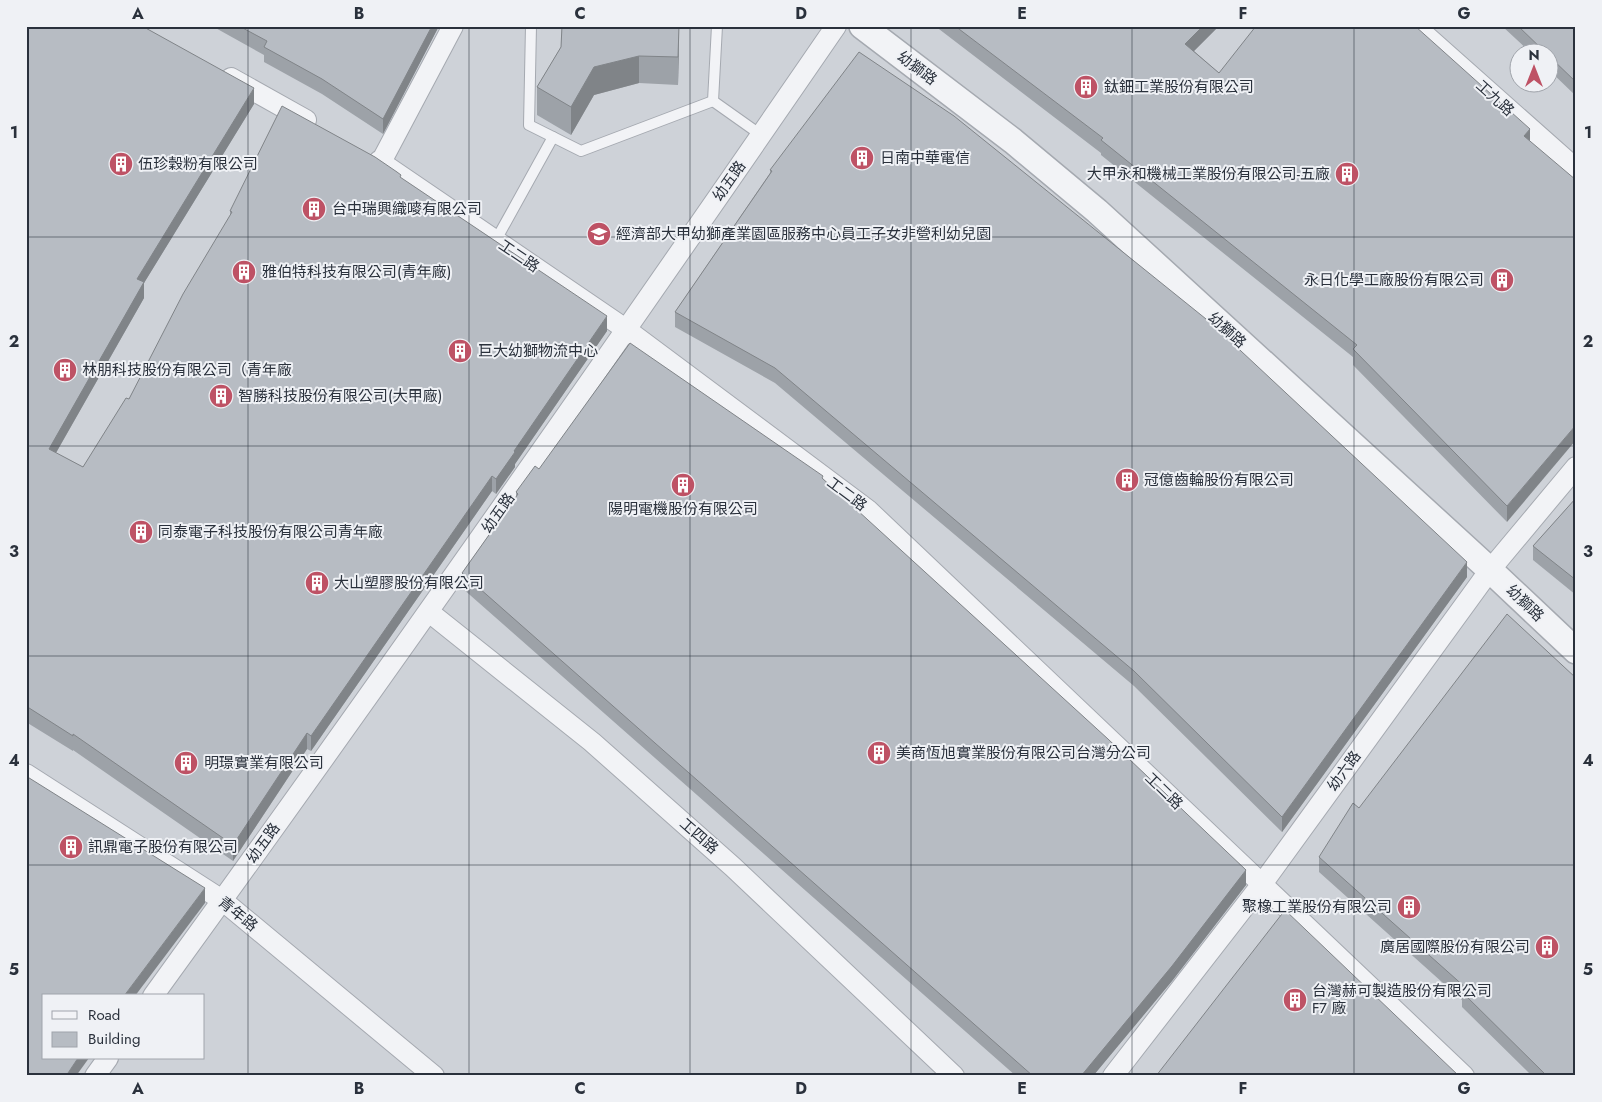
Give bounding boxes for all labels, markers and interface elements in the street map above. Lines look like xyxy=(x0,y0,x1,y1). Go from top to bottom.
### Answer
text: A xyxy=(131,2,144,25)
text: B xyxy=(354,2,364,25)
text: C xyxy=(574,2,586,25)
text: D xyxy=(795,2,807,25)
text: E xyxy=(1017,2,1027,25)
text: F xyxy=(1239,2,1247,25)
text: G xyxy=(1457,2,1471,25)
north arrow xyxy=(1510,42,1560,92)
text: N xyxy=(1528,45,1540,65)
street label: 幼獅路 xyxy=(892,46,942,90)
building icon: 鈦鈿工業股份有限公司 xyxy=(1073,74,1099,100)
street label: 工九路 xyxy=(1471,75,1519,121)
place label: 鈦鈿工業股份有限公司 xyxy=(1104,76,1254,98)
text: 1 xyxy=(10,121,18,144)
text: 1 xyxy=(1584,121,1592,144)
building icon: 日南中華電信 xyxy=(849,145,875,171)
place label: 日南中華電信 xyxy=(880,147,970,169)
building icon: 伍珍穀粉有限公司 xyxy=(108,151,134,177)
place label: 伍珍穀粉有限公司 xyxy=(138,153,258,175)
street label: 幼五路 xyxy=(707,156,751,206)
building icon: 大甲永和機械工業股份有限公司-五廠 xyxy=(1334,161,1360,187)
place label: 大甲永和機械工業股份有限公司-五廠 xyxy=(1087,163,1330,185)
building icon: 台中瑞興織嘜有限公司 xyxy=(301,196,327,222)
place label: 台中瑞興織嘜有限公司 xyxy=(332,198,482,220)
school or university icon: 經濟部大甲幼獅產業園區服務中心員工子女非營利幼兒園 xyxy=(586,221,612,247)
place label: 經濟部大甲幼獅產業園區服務中心員工子女非營利幼兒園 xyxy=(616,223,991,245)
street label: 工二路 xyxy=(494,234,544,278)
building icon: 雅伯特科技有限公司(青年廠) xyxy=(231,259,257,285)
place label: 雅伯特科技有限公司(青年廠) xyxy=(262,261,451,283)
building icon: 永日化學工廠股份有限公司 xyxy=(1489,267,1515,293)
place label: 永日化學工廠股份有限公司 xyxy=(1304,269,1484,291)
street label: 幼獅路 xyxy=(1203,307,1251,353)
text: 2 xyxy=(9,330,19,353)
text: 2 xyxy=(1583,330,1593,353)
building icon: 巨大幼獅物流中心 xyxy=(447,338,473,364)
place label: 巨大幼獅物流中心 xyxy=(478,340,598,362)
building icon: 林朋科技股份有限公司（青年廠 xyxy=(52,357,78,383)
place label: 林朋科技股份有限公司（青年廠 xyxy=(82,359,292,381)
building icon: 智勝科技股份有限公司(大甲廠) xyxy=(208,383,234,409)
place label: 智勝科技股份有限公司(大甲廠) xyxy=(238,385,442,407)
building icon: 冠億齒輪股份有限公司 xyxy=(1114,467,1140,493)
place label: 冠億齒輪股份有限公司 xyxy=(1144,469,1294,491)
building icon: 陽明電機股份有限公司 xyxy=(670,472,696,498)
street label: 工二路 xyxy=(822,472,872,516)
street label: 幼五路 xyxy=(476,488,520,538)
place label: 陽明電機股份有限公司 xyxy=(608,498,758,520)
building icon: 同泰電子科技股份有限公司青年廠 xyxy=(128,519,154,545)
place label: 同泰電子科技股份有限公司青年廠 xyxy=(158,521,383,543)
text: 3 xyxy=(9,540,19,563)
text: 3 xyxy=(1583,540,1593,563)
building icon: 大山塑膠股份有限公司 xyxy=(304,570,330,596)
place label: 大山塑膠股份有限公司 xyxy=(334,572,484,594)
street label: 幼獅路 xyxy=(1501,579,1549,627)
building icon: 美商恆旭實業股份有限公司台灣分公司 xyxy=(866,740,892,766)
place label: 美商恆旭實業股份有限公司台灣分公司 xyxy=(896,742,1151,764)
street label: 幼六路 xyxy=(1322,746,1366,796)
text: 4 xyxy=(8,749,20,772)
text: 4 xyxy=(1582,749,1594,772)
building icon: 明璟實業有限公司 xyxy=(173,750,199,776)
place label: 明璟實業有限公司 xyxy=(204,752,324,774)
street label: 工二路 xyxy=(1140,767,1188,815)
street label: 工四路 xyxy=(675,813,723,859)
street label: 幼五路 xyxy=(241,818,285,868)
building icon: 訊鼎電子股份有限公司 xyxy=(58,834,84,860)
place label: 訊鼎電子股份有限公司 xyxy=(88,836,238,858)
street label: 青年路 xyxy=(214,891,262,937)
building icon: 聚橡工業股份有限公司 xyxy=(1396,894,1422,920)
place label: 聚橡工業股份有限公司 xyxy=(1242,896,1392,918)
building icon: 廣居國際股份有限公司 xyxy=(1534,934,1560,960)
place label: 廣居國際股份有限公司 xyxy=(1380,936,1530,958)
text: 5 xyxy=(9,958,19,981)
text: 5 xyxy=(1583,958,1593,981)
place label: 台灣赫可製造股份有限公司 F7 廠 xyxy=(1312,980,1492,1019)
building icon: 台灣赫可製造股份有限公司 F7 廠 xyxy=(1282,987,1308,1013)
legend xyxy=(42,994,205,1060)
text: Road xyxy=(88,1004,120,1026)
text: Building xyxy=(88,1028,140,1050)
text: A xyxy=(131,1077,144,1100)
text: B xyxy=(354,1077,364,1100)
text: C xyxy=(574,1077,586,1100)
text: D xyxy=(795,1077,807,1100)
text: E xyxy=(1017,1077,1027,1100)
text: F xyxy=(1239,1077,1247,1100)
text: G xyxy=(1457,1077,1471,1100)

